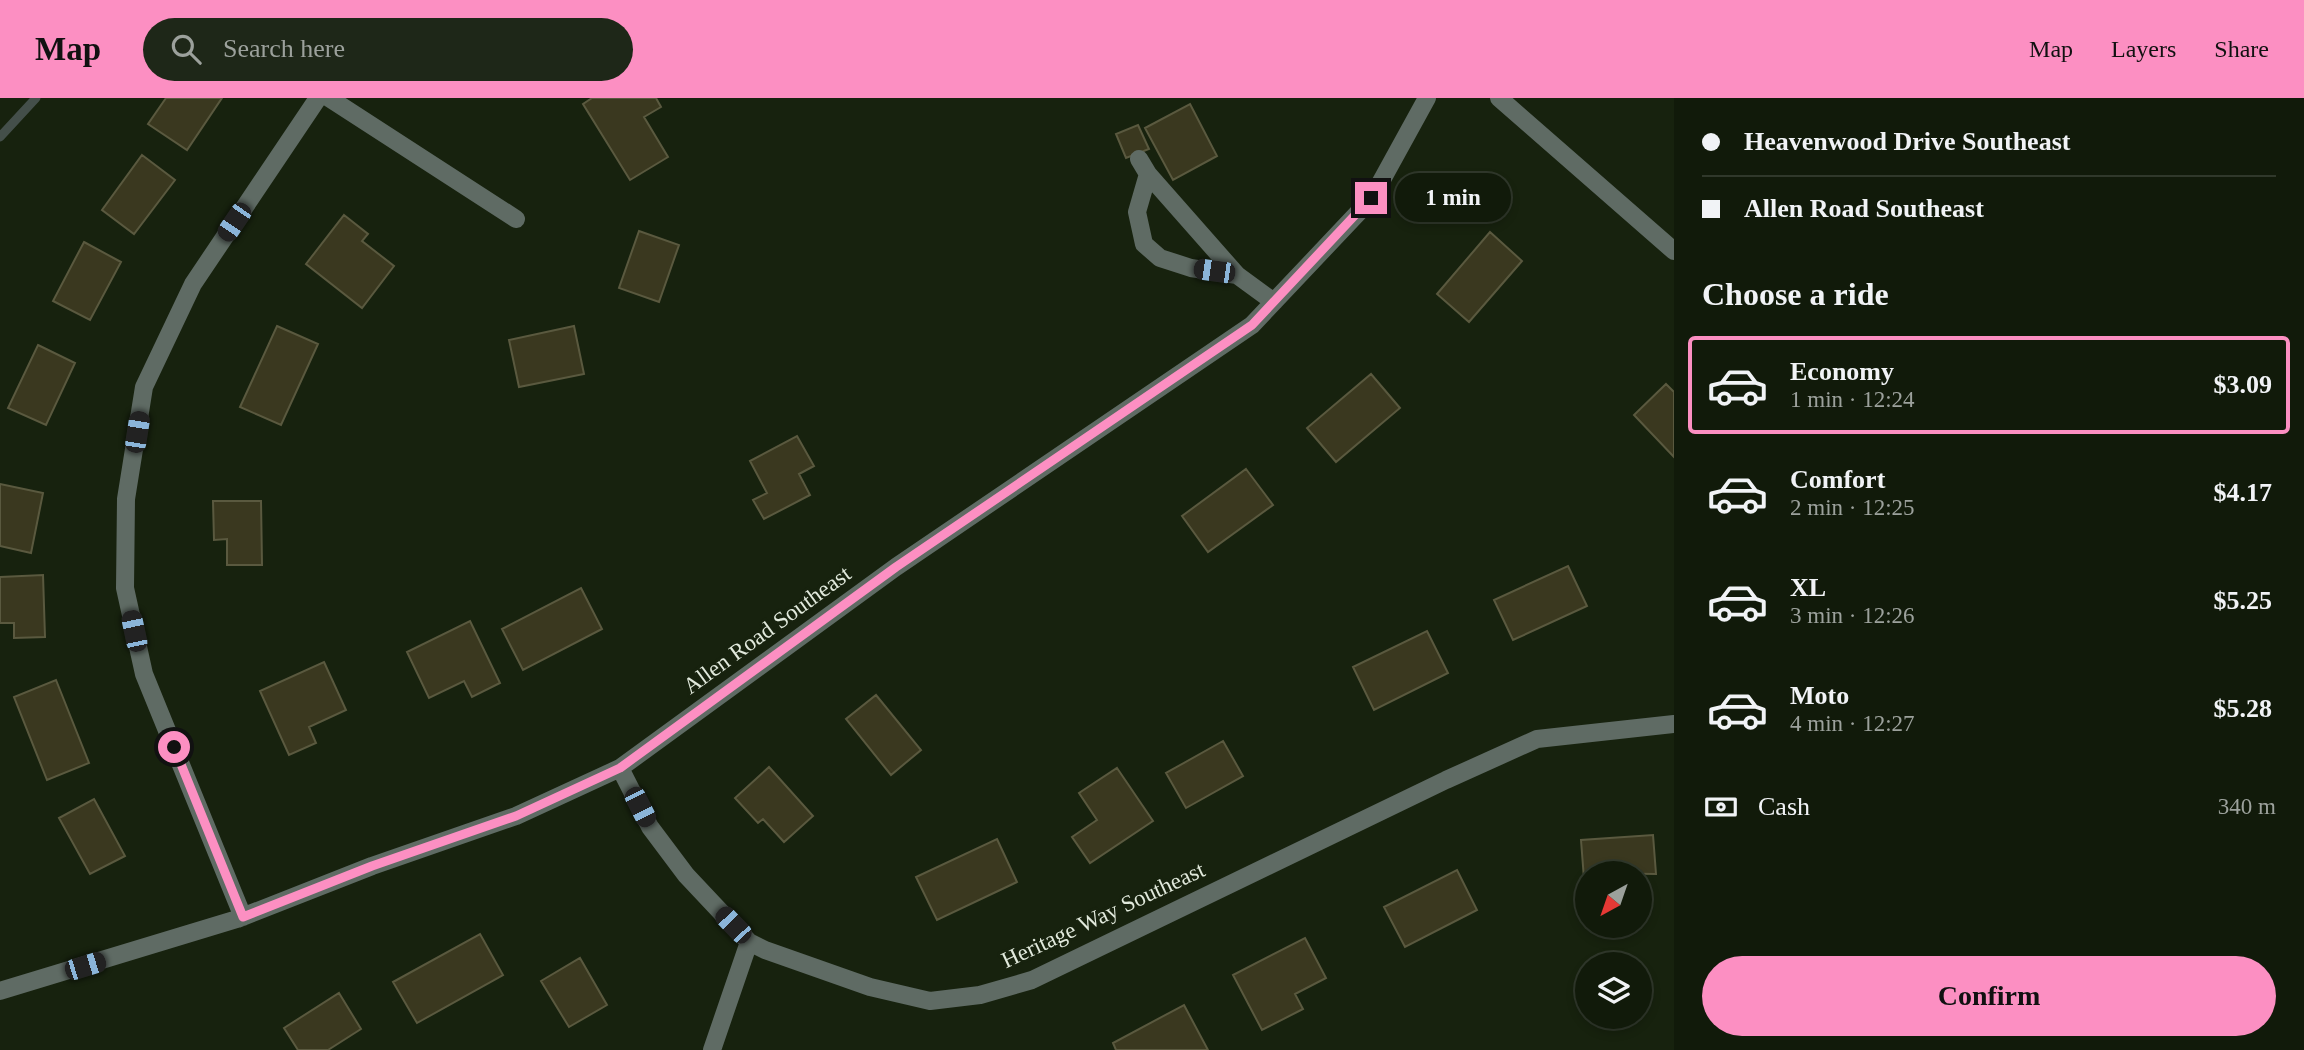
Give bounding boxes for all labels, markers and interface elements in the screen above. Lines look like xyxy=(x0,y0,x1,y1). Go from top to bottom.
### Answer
search box xyxy=(143,18,633,81)
icon: search xyxy=(167,30,205,68)
text: Map xyxy=(35,31,101,67)
text: Search here xyxy=(223,34,345,63)
text: Map xyxy=(2029,36,2073,62)
text: Layers xyxy=(2111,36,2176,62)
text: Share xyxy=(2214,36,2269,62)
text: Heavenwood Drive Southeast xyxy=(1744,127,2070,156)
callout: 1 min xyxy=(1396,174,1511,222)
route end xyxy=(1355,182,1387,214)
text: 1 min xyxy=(1425,185,1481,210)
text: Allen Road Southeast xyxy=(1744,194,1984,223)
car xyxy=(214,199,255,245)
car xyxy=(1192,258,1237,284)
text: Choose a ride xyxy=(1702,276,1889,312)
icon: car xyxy=(1706,354,1769,417)
text: Economy xyxy=(1790,357,1894,386)
text: $3.09 xyxy=(2214,370,2272,399)
text: 1 min · 12:24 xyxy=(1790,387,1915,412)
car xyxy=(124,410,151,454)
icon: car xyxy=(1706,462,1769,525)
text: Comfort xyxy=(1790,465,1885,494)
text: $4.17 xyxy=(2214,478,2272,507)
text: 2 min · 12:25 xyxy=(1790,495,1915,520)
street label: Allen Road Southeast xyxy=(679,561,856,699)
icon: car xyxy=(1706,570,1769,633)
text: XL xyxy=(1790,573,1826,602)
text: $5.25 xyxy=(2214,586,2272,615)
text: 3 min · 12:26 xyxy=(1790,603,1915,628)
car xyxy=(120,608,149,654)
icon: car xyxy=(1706,678,1769,741)
text: Moto xyxy=(1790,681,1849,710)
text: $5.28 xyxy=(2214,694,2272,723)
text: 4 min · 12:27 xyxy=(1790,711,1915,736)
route start xyxy=(158,731,190,763)
car xyxy=(622,784,659,830)
icon: cash xyxy=(1702,788,1740,826)
text: Cash xyxy=(1758,792,1810,821)
text: 340 m xyxy=(2218,794,2276,819)
street label: Heritage Way Southeast xyxy=(997,857,1209,973)
north arrow xyxy=(1575,861,1652,938)
map controls xyxy=(1575,861,1652,1029)
car xyxy=(711,903,756,947)
car xyxy=(62,950,109,982)
button: layers xyxy=(1575,952,1652,1029)
button: Confirm xyxy=(1702,956,2276,1036)

